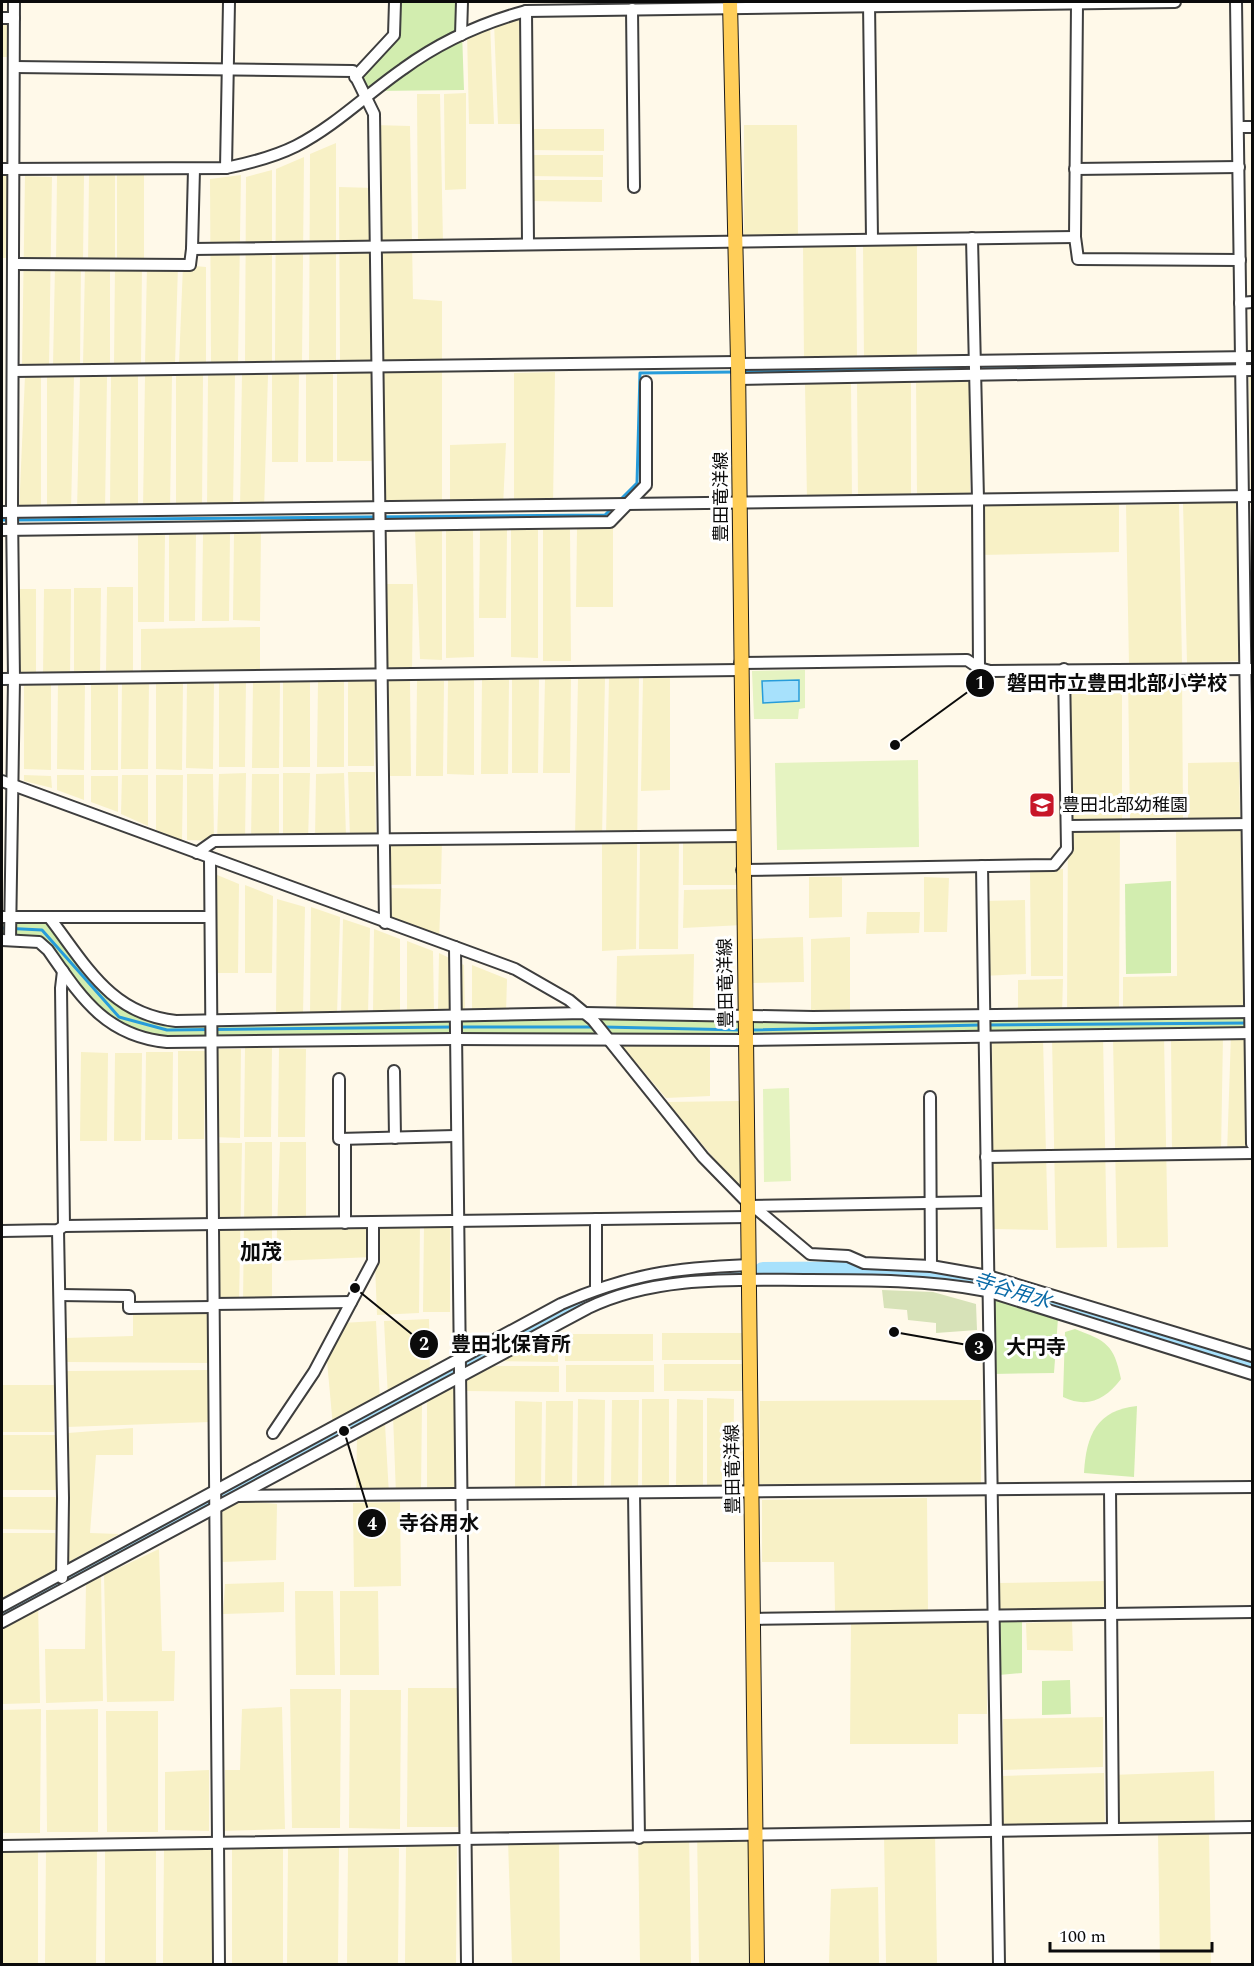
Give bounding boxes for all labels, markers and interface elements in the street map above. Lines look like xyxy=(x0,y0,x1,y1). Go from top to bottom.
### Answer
street label: 豊田竜洋線 xyxy=(708,452,735,542)
callout: 磐田市立豊田北部小学校 xyxy=(965,664,1239,702)
text: 磐田市立豊田北部小学校 xyxy=(1007,669,1227,699)
text: 1 xyxy=(975,670,985,697)
school or university icon: 豊田北部幼稚園 xyxy=(1027,790,1057,820)
place label: 豊田北部幼稚園 xyxy=(1062,792,1188,819)
street label: 豊田竜洋線 xyxy=(712,938,740,1028)
district label: 加茂 xyxy=(240,1237,282,1269)
water label: 寺谷用水 xyxy=(969,1265,1057,1318)
callout: 豊田北保育所 xyxy=(409,1325,583,1363)
callout: 大円寺 xyxy=(964,1328,1078,1366)
text: 豊田北保育所 xyxy=(451,1330,571,1360)
text: 2 xyxy=(419,1331,429,1358)
text: 大円寺 xyxy=(1006,1333,1066,1363)
text: 3 xyxy=(974,1335,984,1362)
street label: 豊田竜洋線 xyxy=(719,1424,747,1514)
callout: 寺谷用水 xyxy=(357,1504,491,1542)
text: 寺谷用水 xyxy=(399,1509,479,1539)
text: 4 xyxy=(367,1511,377,1538)
scale bar xyxy=(1050,1915,1212,1953)
text: 100 m xyxy=(1059,1923,1106,1950)

